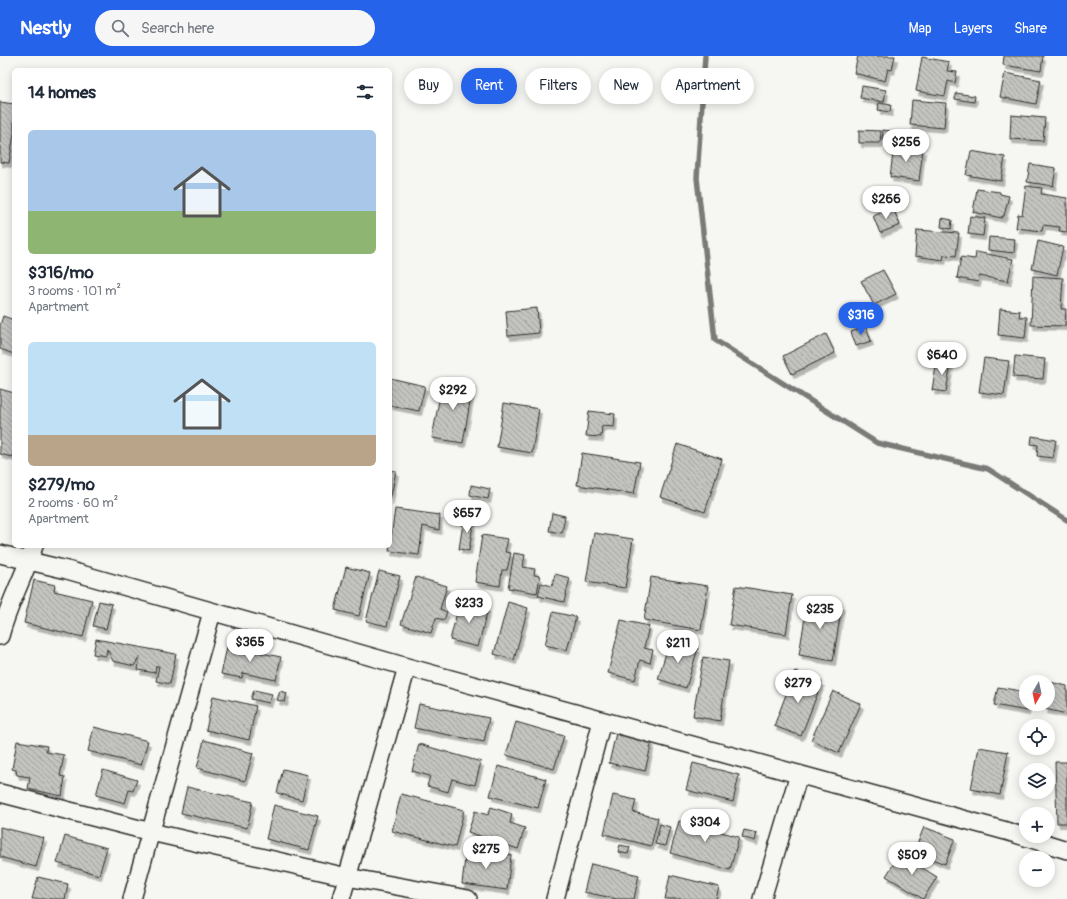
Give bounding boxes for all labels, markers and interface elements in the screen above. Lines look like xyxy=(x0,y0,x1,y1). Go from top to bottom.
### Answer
search box xyxy=(95,10,375,46)
text: Nestly xyxy=(20,16,71,40)
icon: search xyxy=(109,17,131,39)
text: Search here xyxy=(141,19,214,38)
text: Map xyxy=(909,20,932,37)
text: Layers xyxy=(954,20,992,37)
text: Share xyxy=(1014,20,1047,37)
chip: Buy xyxy=(404,68,453,104)
chip: Rent xyxy=(461,68,517,104)
chip: Filters xyxy=(525,68,591,104)
chip: New xyxy=(599,68,653,104)
chip: Apartment xyxy=(661,68,754,104)
icon: filters xyxy=(354,81,376,103)
text: 14 homes xyxy=(28,82,96,103)
pin: $256 xyxy=(882,129,930,163)
text: $256 xyxy=(892,134,920,150)
icon: home xyxy=(166,156,238,228)
pin: $266 xyxy=(862,186,910,220)
text: $266 xyxy=(871,191,901,207)
text: $316/mo xyxy=(28,262,94,283)
text: 3 rooms · 101 m² xyxy=(28,283,121,299)
text: Apartment xyxy=(28,299,89,315)
pin: $316 xyxy=(837,302,885,336)
text: $316 xyxy=(848,307,874,323)
pin: $640 xyxy=(918,342,966,376)
text: $640 xyxy=(926,347,958,363)
icon: home xyxy=(166,368,238,440)
pin: $292 xyxy=(429,377,477,411)
text: $292 xyxy=(439,382,467,398)
text: $279/mo xyxy=(28,474,95,495)
text: 2 rooms · 60 m² xyxy=(28,495,118,511)
pin: $657 xyxy=(443,500,491,534)
text: $657 xyxy=(453,505,481,521)
text: Apartment xyxy=(28,511,89,527)
pin: $233 xyxy=(445,590,493,624)
text: $233 xyxy=(455,595,483,611)
pin: $235 xyxy=(796,596,844,630)
text: $235 xyxy=(806,601,834,617)
pin: $365 xyxy=(226,629,274,663)
pin: $211 xyxy=(654,630,702,664)
text: $365 xyxy=(236,634,264,650)
text: $211 xyxy=(666,635,690,651)
pin: $279 xyxy=(774,670,822,704)
text: $279 xyxy=(784,675,812,691)
north arrow xyxy=(1019,675,1055,711)
map controls xyxy=(1019,675,1055,887)
button: locate xyxy=(1019,719,1055,755)
button: layers xyxy=(1019,763,1055,799)
button: + xyxy=(1019,807,1055,843)
pin: $304 xyxy=(681,809,729,843)
text: $304 xyxy=(690,814,720,830)
pin: $275 xyxy=(462,836,510,870)
text: $275 xyxy=(472,841,500,857)
pin: $509 xyxy=(888,842,936,876)
text: $509 xyxy=(897,847,927,863)
button: − xyxy=(1019,851,1055,887)

